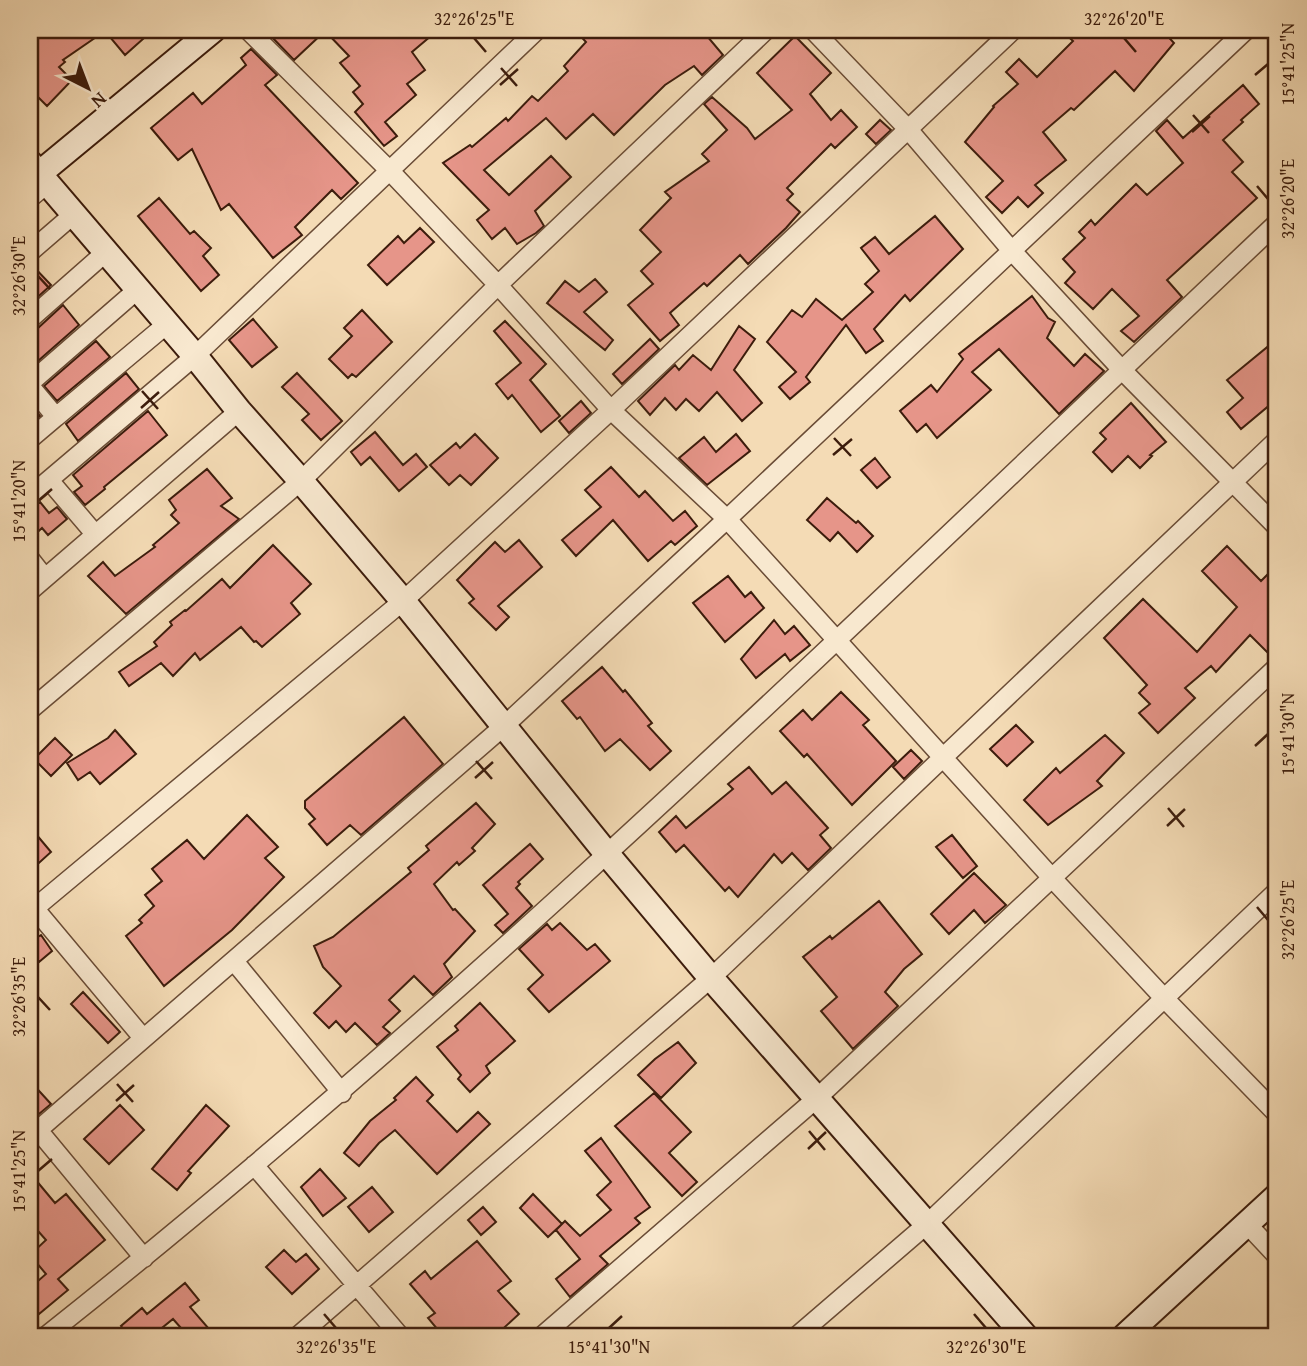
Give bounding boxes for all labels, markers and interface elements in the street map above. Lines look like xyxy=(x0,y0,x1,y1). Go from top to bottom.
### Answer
text: 32°26'25"E xyxy=(434,5,514,32)
text: 32°26'20"E xyxy=(1084,5,1164,32)
text: 15°41'25"N xyxy=(1274,22,1301,105)
north arrow xyxy=(52,52,122,122)
text: N xyxy=(85,86,113,115)
text: 32°26'20"E xyxy=(1274,159,1301,239)
text: 32°26'30"E xyxy=(5,236,32,316)
text: 15°41'20"N xyxy=(5,459,32,542)
text: 15°41'30"N xyxy=(1274,692,1301,775)
text: 32°26'25"E xyxy=(1274,880,1301,960)
text: 32°26'35"E xyxy=(5,957,32,1037)
text: 15°41'25"N xyxy=(5,1129,32,1212)
text: 32°26'35"E xyxy=(296,1333,376,1360)
text: 15°41'30"N xyxy=(568,1333,651,1360)
text: 32°26'30"E xyxy=(946,1333,1026,1360)

